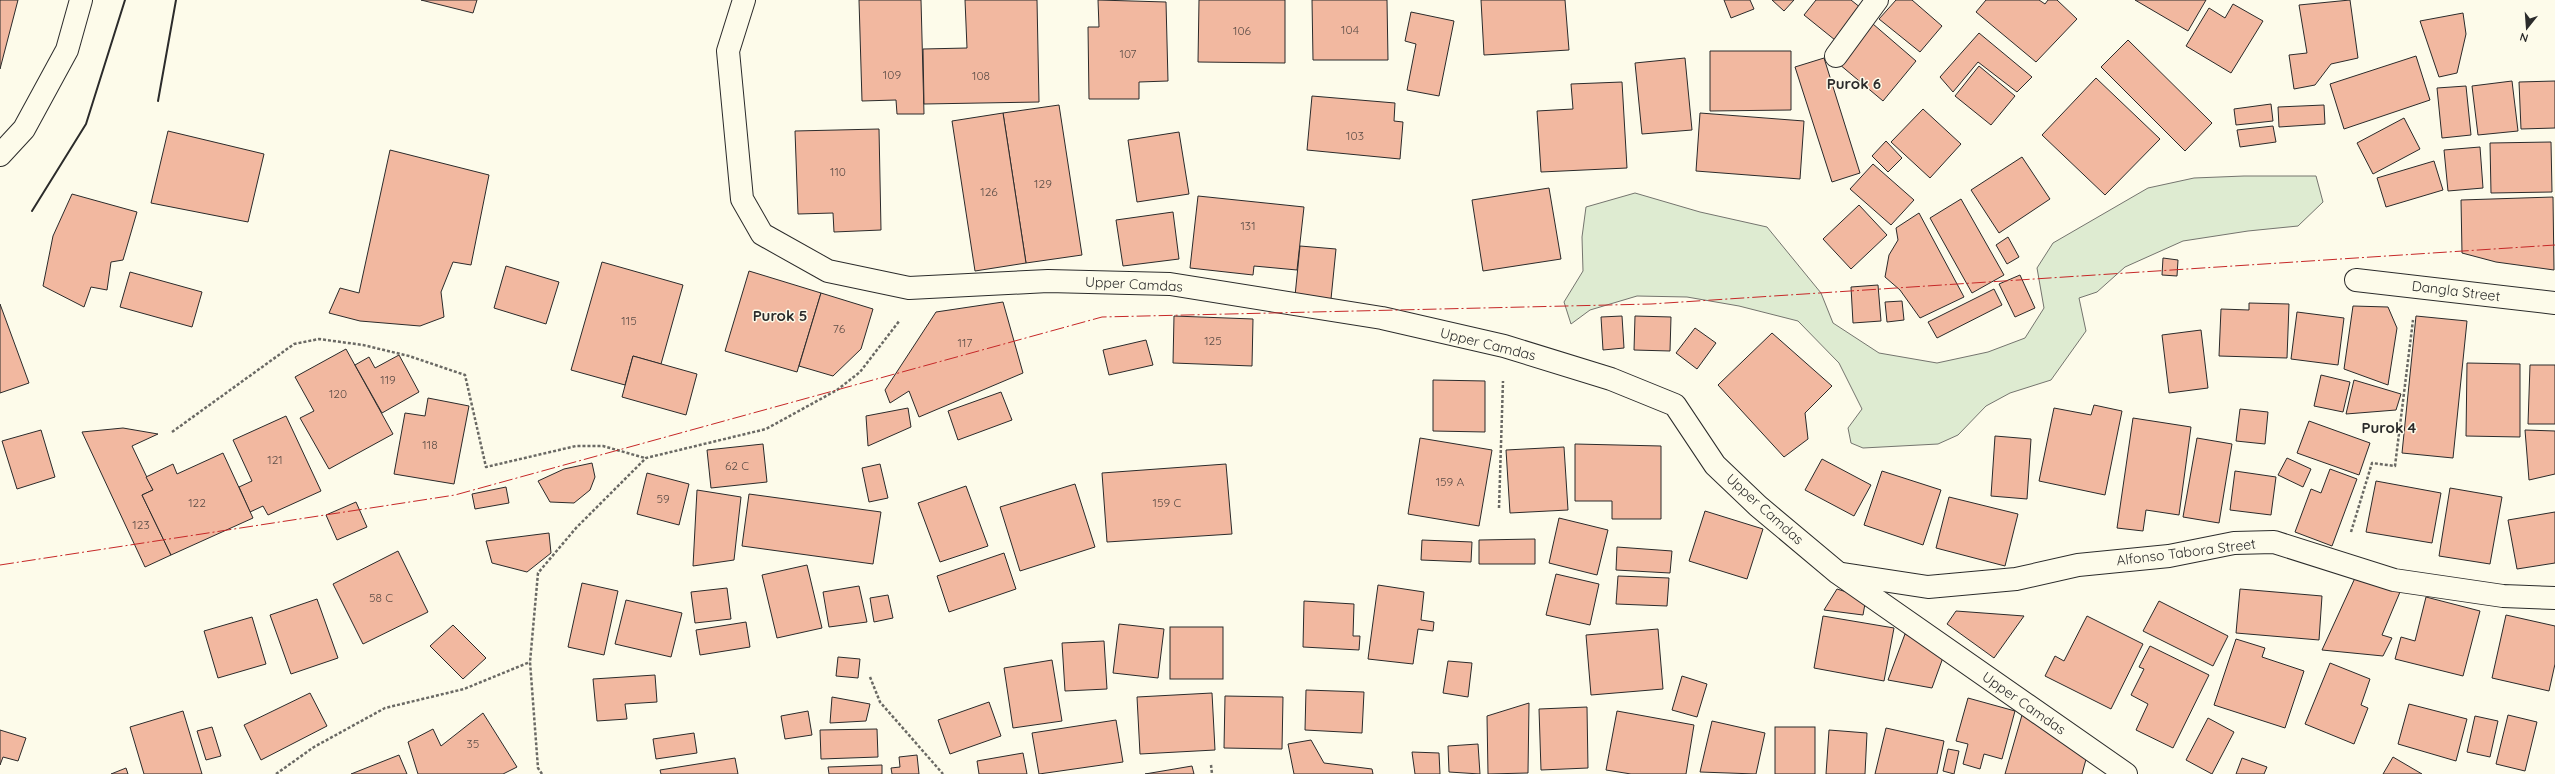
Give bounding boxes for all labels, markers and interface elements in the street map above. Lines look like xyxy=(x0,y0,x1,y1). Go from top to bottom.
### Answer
north arrow xyxy=(2507,8,2547,48)
house number: 104 xyxy=(1341,22,1359,37)
house number: 106 xyxy=(1233,23,1252,38)
text: N xyxy=(2518,30,2530,45)
house number: 107 xyxy=(1119,46,1137,61)
house number: 109 xyxy=(883,67,901,82)
house number: 108 xyxy=(972,68,990,83)
district label: Purok 6 xyxy=(1827,74,1881,93)
house number: 103 xyxy=(1346,128,1364,143)
house number: 110 xyxy=(830,164,846,179)
house number: 129 xyxy=(1034,176,1052,191)
house number: 126 xyxy=(980,184,998,199)
house number: 131 xyxy=(1240,218,1256,233)
street label: Upper Camdas xyxy=(1085,272,1183,296)
street label: Dangla Street xyxy=(2411,277,2502,305)
district label: Purok 5 xyxy=(753,306,807,325)
house number: 115 xyxy=(621,313,637,328)
house number: 76 xyxy=(833,321,846,336)
street label: Upper Camdas xyxy=(1438,323,1538,365)
house number: 125 xyxy=(1204,333,1222,348)
house number: 117 xyxy=(957,335,973,350)
house number: 119 xyxy=(380,372,396,387)
house number: 120 xyxy=(329,386,347,401)
district label: Purok 4 xyxy=(2362,418,2417,437)
house number: 118 xyxy=(422,437,438,452)
house number: 121 xyxy=(267,452,283,467)
house number: 62 C xyxy=(725,458,749,473)
street label: Upper Camdas xyxy=(1723,470,1807,548)
house number: 159 A xyxy=(1436,474,1465,489)
house number: 59 xyxy=(656,491,670,506)
house number: 122 xyxy=(188,495,206,510)
house number: 159 C xyxy=(1153,495,1182,510)
house number: 123 xyxy=(132,517,150,532)
street label: Alfonso Tabora Street xyxy=(2115,534,2257,569)
house number: 58 C xyxy=(369,590,393,605)
street label: Upper Camdas xyxy=(1979,668,2069,738)
house number: 35 xyxy=(467,736,479,751)

